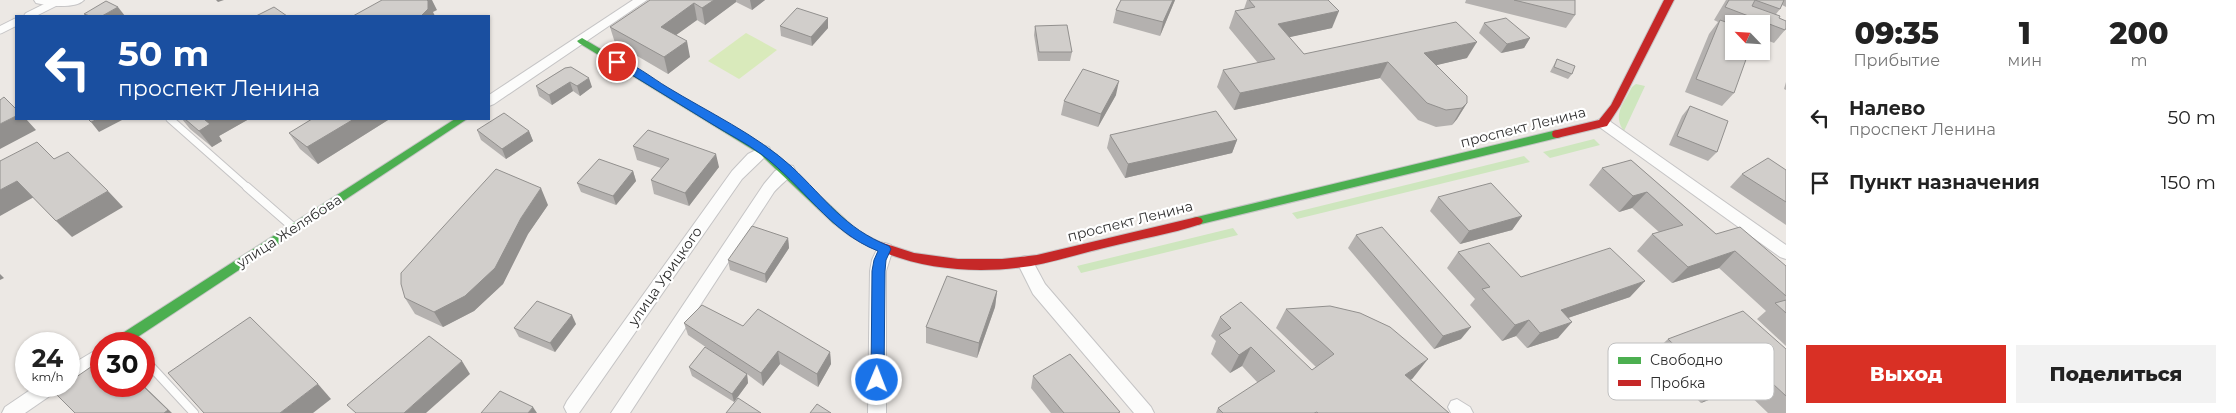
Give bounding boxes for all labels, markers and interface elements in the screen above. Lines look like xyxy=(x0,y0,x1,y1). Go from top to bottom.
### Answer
north arrow xyxy=(1725,15,1770,60)
map controls xyxy=(1725,15,1770,60)
text: 09:35 xyxy=(1855,15,1939,52)
text: 1 xyxy=(2019,15,2031,52)
text: 200 xyxy=(2109,15,2169,52)
text: 50 m xyxy=(118,32,209,75)
icon: left xyxy=(35,35,100,100)
pin xyxy=(596,41,638,83)
icon: arrive xyxy=(603,48,631,76)
text: Прибытие xyxy=(1853,51,1940,70)
text: мин xyxy=(2008,51,2042,70)
text: m xyxy=(2131,51,2148,70)
text: проспект Ленина xyxy=(118,75,320,102)
text: Налево xyxy=(1849,97,1925,120)
street label: проспект Ленина xyxy=(1458,103,1588,151)
icon: left xyxy=(1806,104,1834,132)
text: 50 m xyxy=(2168,106,2216,129)
text: проспект Ленина xyxy=(1849,120,1996,139)
icon: arrive xyxy=(1806,169,1834,197)
text: Пункт назначения xyxy=(1849,171,2040,194)
text: 150 m xyxy=(2161,171,2216,194)
street label: улица Желябова xyxy=(232,190,345,272)
street label: проспект Ленина xyxy=(1065,197,1195,245)
street label: улица Урицкого xyxy=(623,223,706,330)
speed limit sign: 30 xyxy=(90,332,155,397)
text: 24 xyxy=(32,343,63,373)
legend xyxy=(1608,343,1774,400)
button: Выход xyxy=(1806,345,2006,403)
button: Поделиться xyxy=(2016,345,2216,403)
text: Свободно xyxy=(1650,351,1723,369)
position arrow xyxy=(850,353,902,405)
text: km/h xyxy=(31,369,64,384)
text: Пробка xyxy=(1650,374,1705,392)

